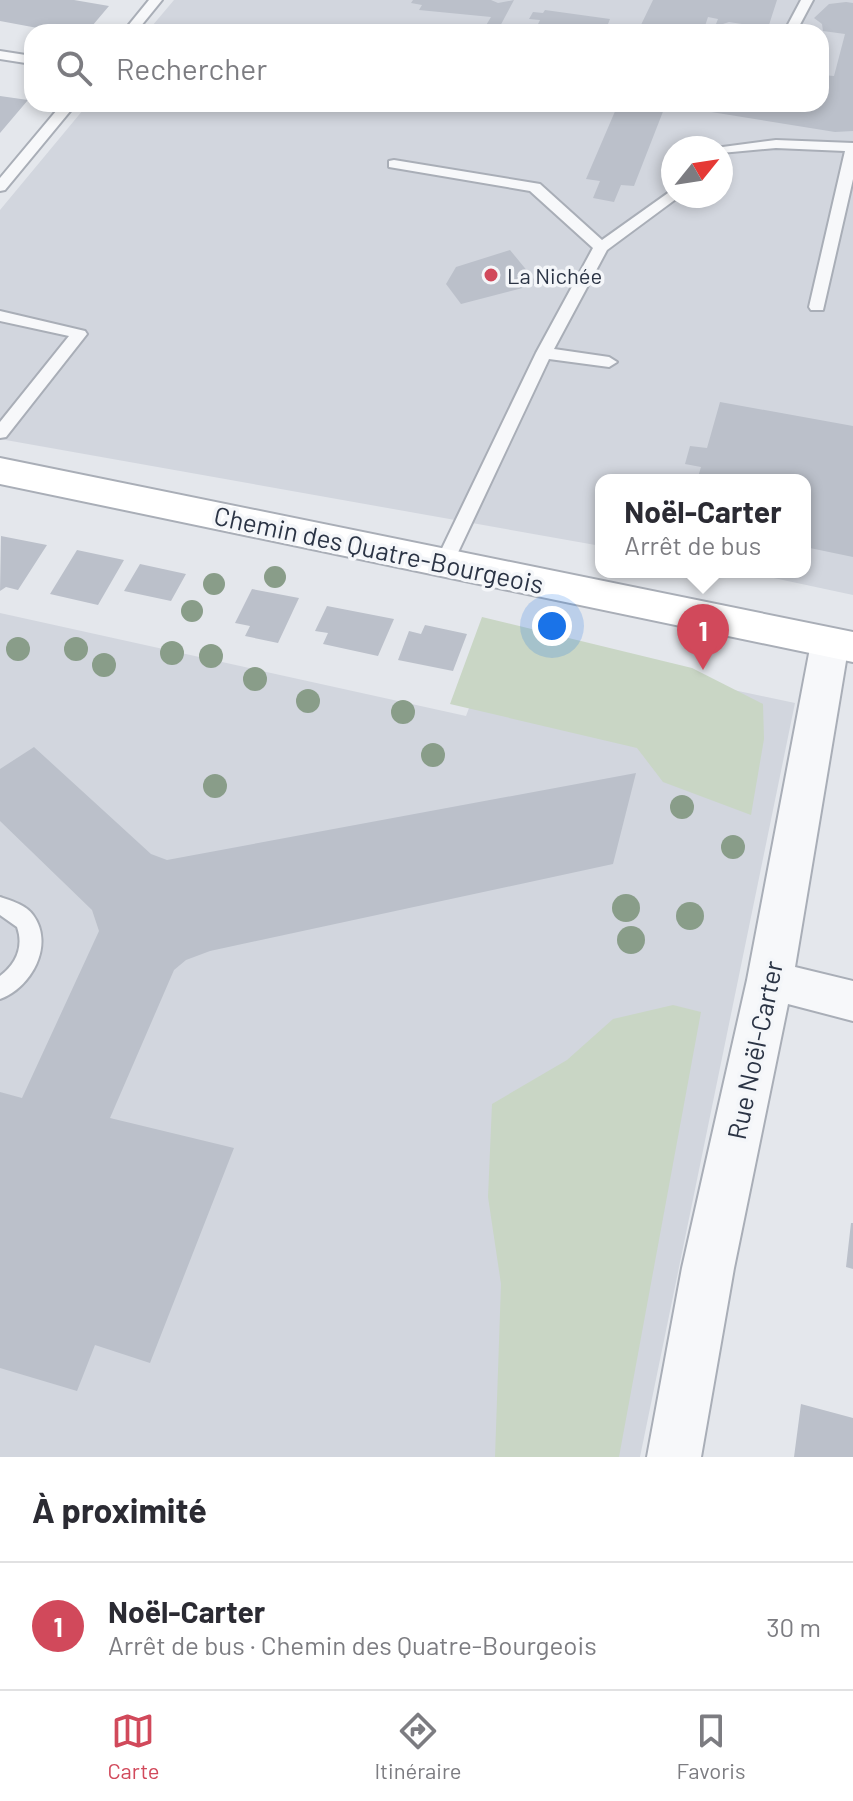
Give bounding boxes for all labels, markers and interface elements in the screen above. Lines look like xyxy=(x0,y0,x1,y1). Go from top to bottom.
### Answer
search box xyxy=(24,24,829,112)
icon: search xyxy=(52,46,96,90)
text: Rechercher xyxy=(116,50,267,86)
north arrow xyxy=(661,136,733,208)
place label: La Nichée xyxy=(507,262,602,288)
marker: La Nichée xyxy=(482,266,500,284)
popup xyxy=(595,474,811,578)
text: Noël-Carter xyxy=(624,493,782,529)
street label: Chemin des Quatre-Bourgeois xyxy=(211,499,547,599)
text: Arrêt de bus xyxy=(624,529,761,560)
pin: 1 xyxy=(677,604,729,670)
your location xyxy=(532,606,572,646)
street label: Rue Noël-Carter xyxy=(720,957,788,1142)
text: À proximité xyxy=(32,1489,207,1530)
text: Noël-Carter xyxy=(108,1593,265,1629)
text: 1 xyxy=(53,1611,63,1642)
text: 30 m xyxy=(766,1611,821,1642)
text: Arrêt de bus · Chemin des Quatre-Bourgeois xyxy=(108,1629,597,1660)
tab: Carte xyxy=(107,1709,160,1783)
tab: Itinéraire xyxy=(374,1709,462,1783)
tab: Favoris xyxy=(676,1709,746,1783)

